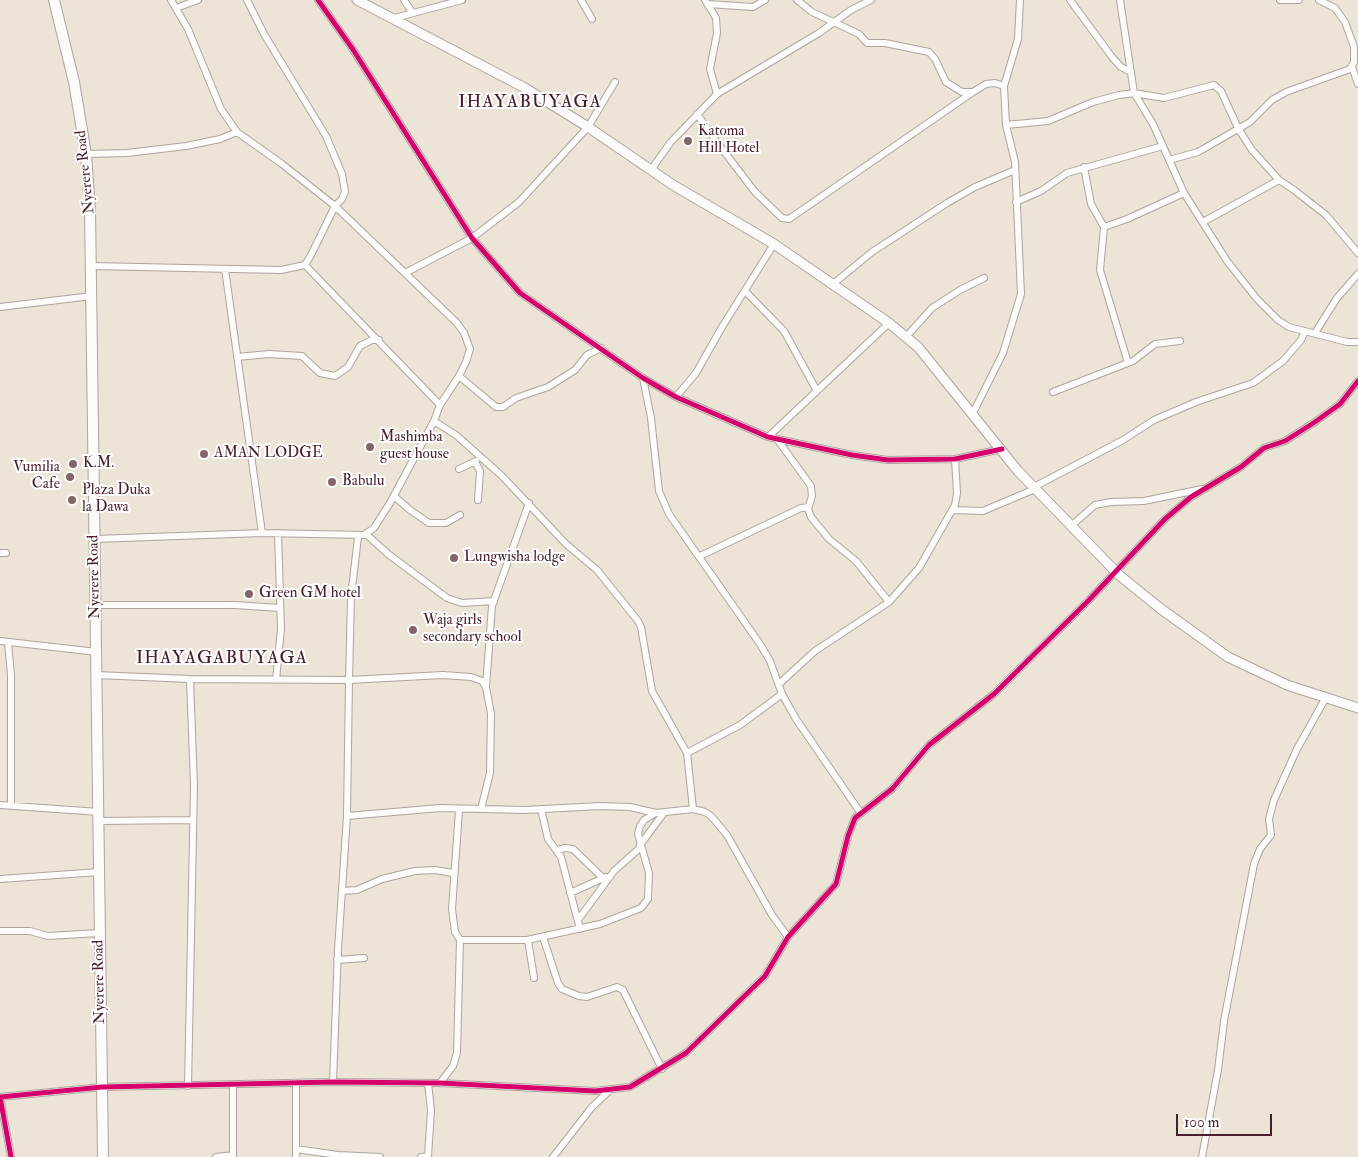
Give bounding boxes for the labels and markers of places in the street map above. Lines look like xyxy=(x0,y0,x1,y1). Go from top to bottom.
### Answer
place label: Katoma Hill Hotel xyxy=(698,123,759,158)
marker: Katoma Hill Hotel xyxy=(682,135,694,147)
place label: Mashimba guest house xyxy=(380,429,449,464)
marker: Mashimba guest house xyxy=(364,441,376,453)
place label: AMAN LODGE xyxy=(214,445,323,463)
marker: AMAN LODGE xyxy=(198,448,210,460)
place label: K.M. xyxy=(83,455,114,473)
marker: K.M. xyxy=(67,458,79,470)
place label: Vumilia Cafe xyxy=(13,459,60,494)
marker: Vumilia Cafe xyxy=(64,471,76,483)
place label: Babulu xyxy=(342,473,385,491)
marker: Babulu xyxy=(326,476,338,488)
place label: Plaza Duka la Dawa xyxy=(82,482,151,517)
marker: Plaza Duka la Dawa xyxy=(66,494,78,506)
place label: Lungwisha lodge xyxy=(464,549,565,567)
marker: Lungwisha lodge xyxy=(448,552,460,564)
place label: Green GM hotel xyxy=(259,585,361,603)
marker: Green GM hotel xyxy=(243,588,255,600)
place label: Waja girls secondary school xyxy=(423,612,521,647)
marker: Waja girls secondary school xyxy=(407,624,419,636)

